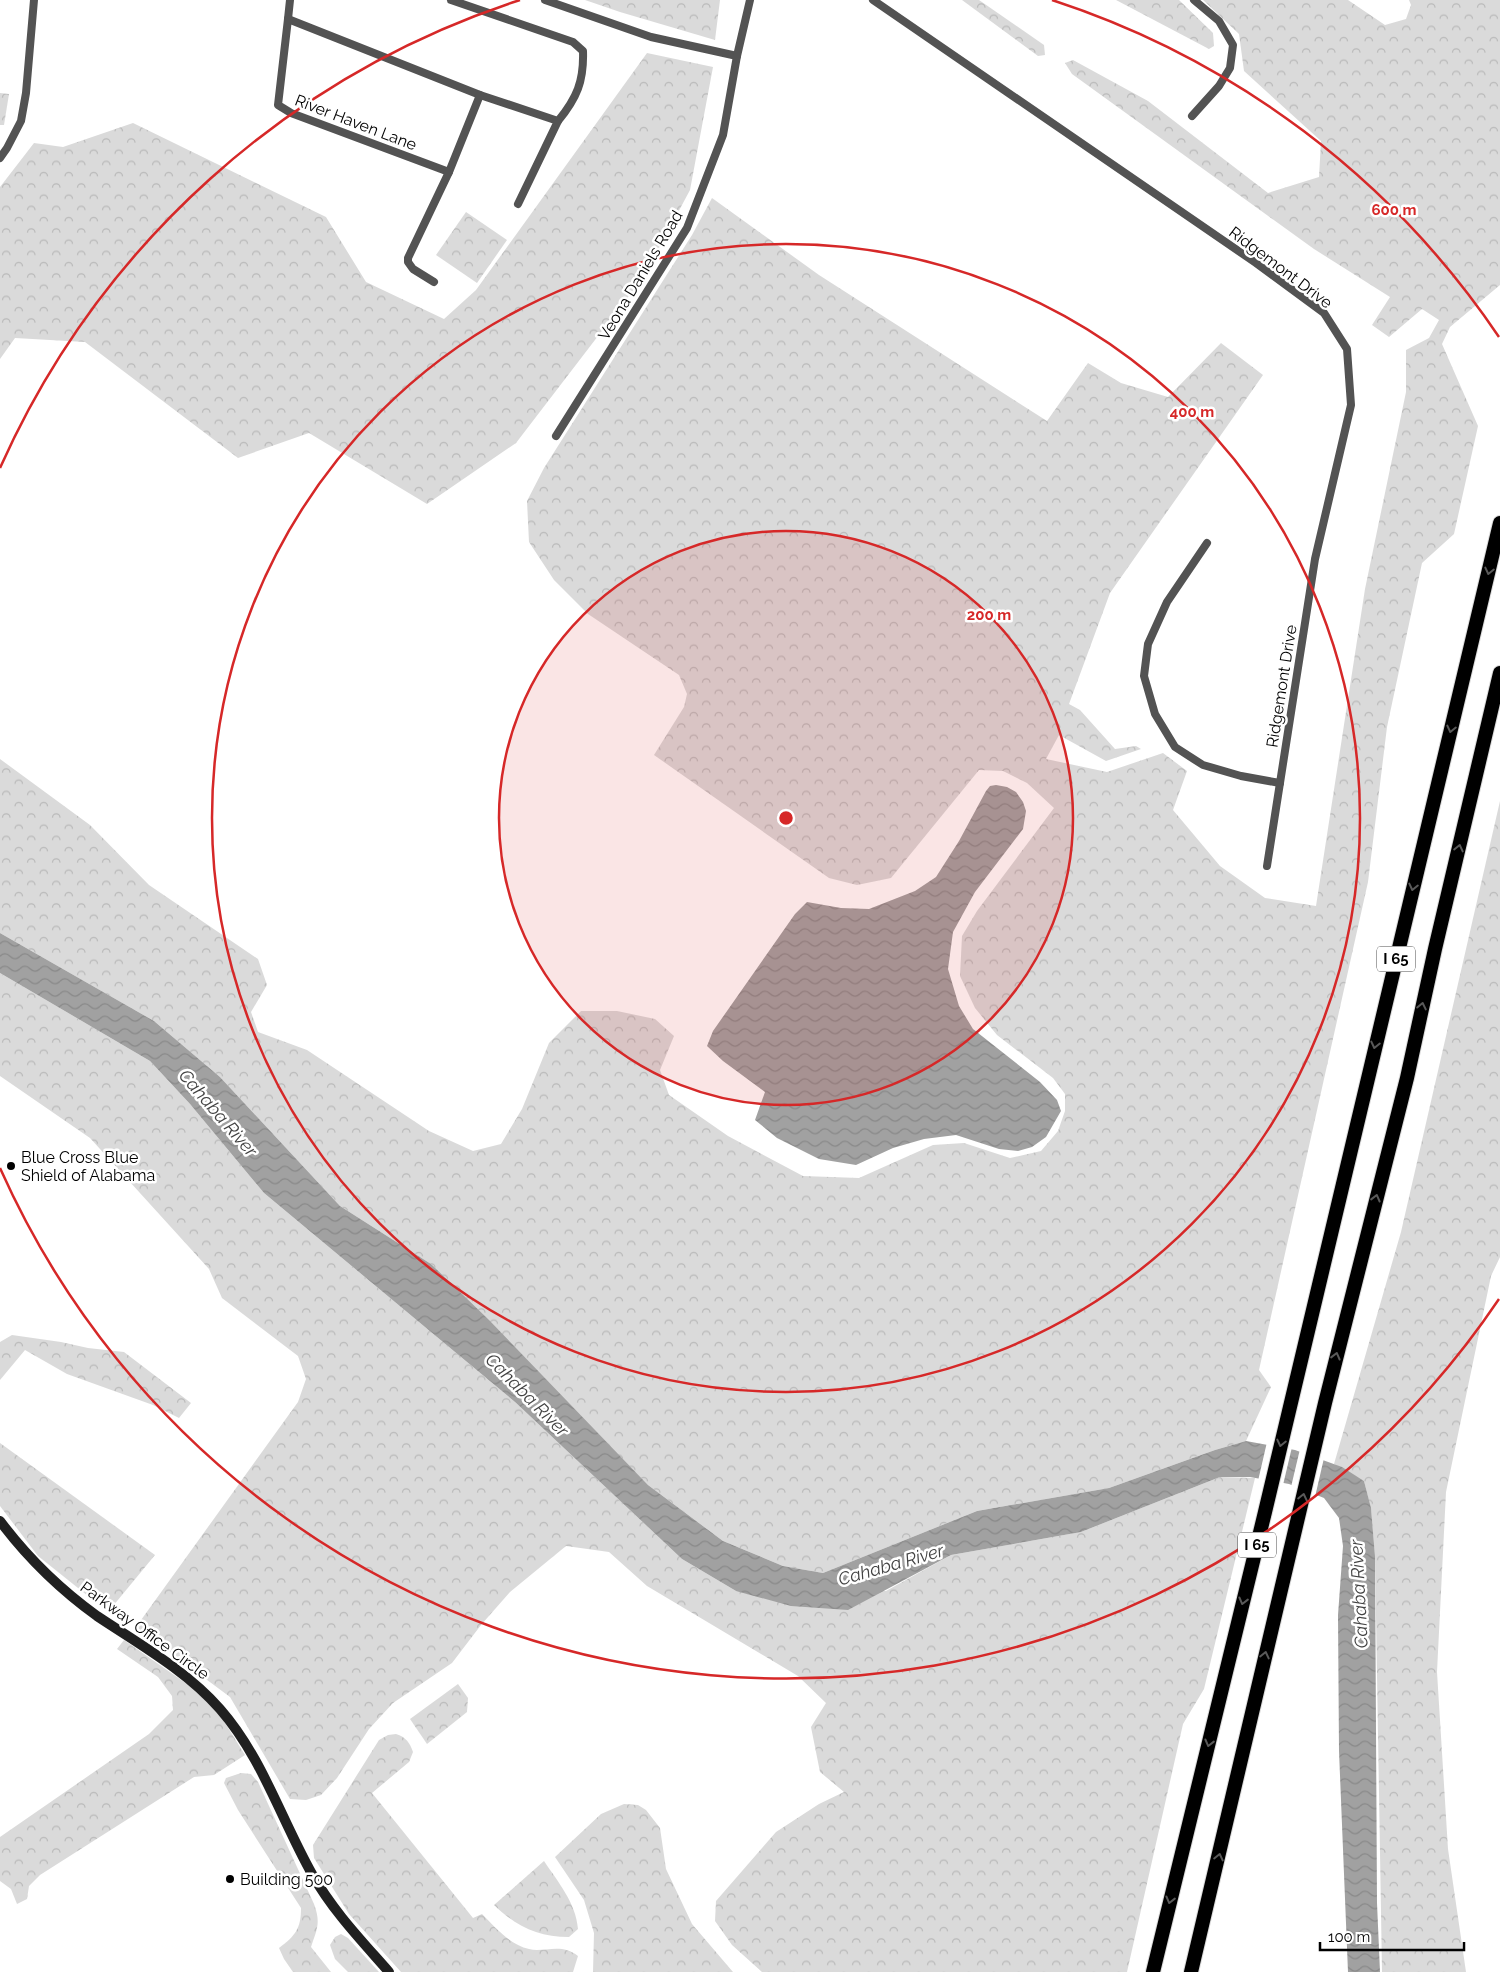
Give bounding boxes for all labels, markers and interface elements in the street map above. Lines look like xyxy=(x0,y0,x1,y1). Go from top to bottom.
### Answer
street label: River Haven Lane xyxy=(292,91,419,154)
text: 600 m xyxy=(1371,201,1417,219)
street label: Veona Daniels Road xyxy=(594,207,687,343)
street label: Ridgemont Drive xyxy=(1225,222,1336,312)
text: 400 m xyxy=(1170,403,1214,421)
one-way arrow xyxy=(1484,566,1495,575)
text: 200 m xyxy=(967,606,1011,624)
street label: Ridgemont Drive xyxy=(1262,623,1301,749)
one-way arrow xyxy=(1446,724,1457,733)
centre of rings xyxy=(777,809,795,827)
one-way arrow xyxy=(1453,843,1464,852)
one-way arrow xyxy=(1408,882,1419,891)
road number: I 65 xyxy=(1377,946,1415,972)
one-way arrow xyxy=(1417,1002,1427,1011)
one-way arrow xyxy=(1370,1040,1381,1049)
water label: Cahaba River xyxy=(175,1065,263,1161)
place label: Blue Cross Blue Shield of Alabama xyxy=(21,1148,155,1185)
marker: Blue Cross Blue Shield of Alabama xyxy=(5,1160,17,1172)
one-way arrow xyxy=(1370,1194,1381,1203)
water label: Cahaba River xyxy=(481,1349,574,1441)
one-way arrow xyxy=(1331,1352,1341,1360)
one-way arrow xyxy=(1276,1438,1287,1447)
one-way arrow xyxy=(1297,1493,1308,1502)
road number: I 65 xyxy=(1238,1532,1276,1558)
water label: Cahaba River xyxy=(1345,1538,1372,1649)
water label: Cahaba River xyxy=(836,1539,947,1590)
street label: Parkway Office Circle xyxy=(77,1577,213,1684)
one-way arrow xyxy=(1238,1596,1249,1605)
one-way arrow xyxy=(1259,1651,1270,1660)
one-way arrow xyxy=(1204,1738,1215,1747)
one-way arrow xyxy=(1213,1852,1224,1861)
place label: Building 500 xyxy=(240,1870,333,1889)
marker: Building 500 xyxy=(224,1873,236,1885)
one-way arrow xyxy=(1166,1896,1176,1904)
scale bar xyxy=(1320,1920,1464,1952)
text: 100 m xyxy=(1328,1928,1370,1946)

